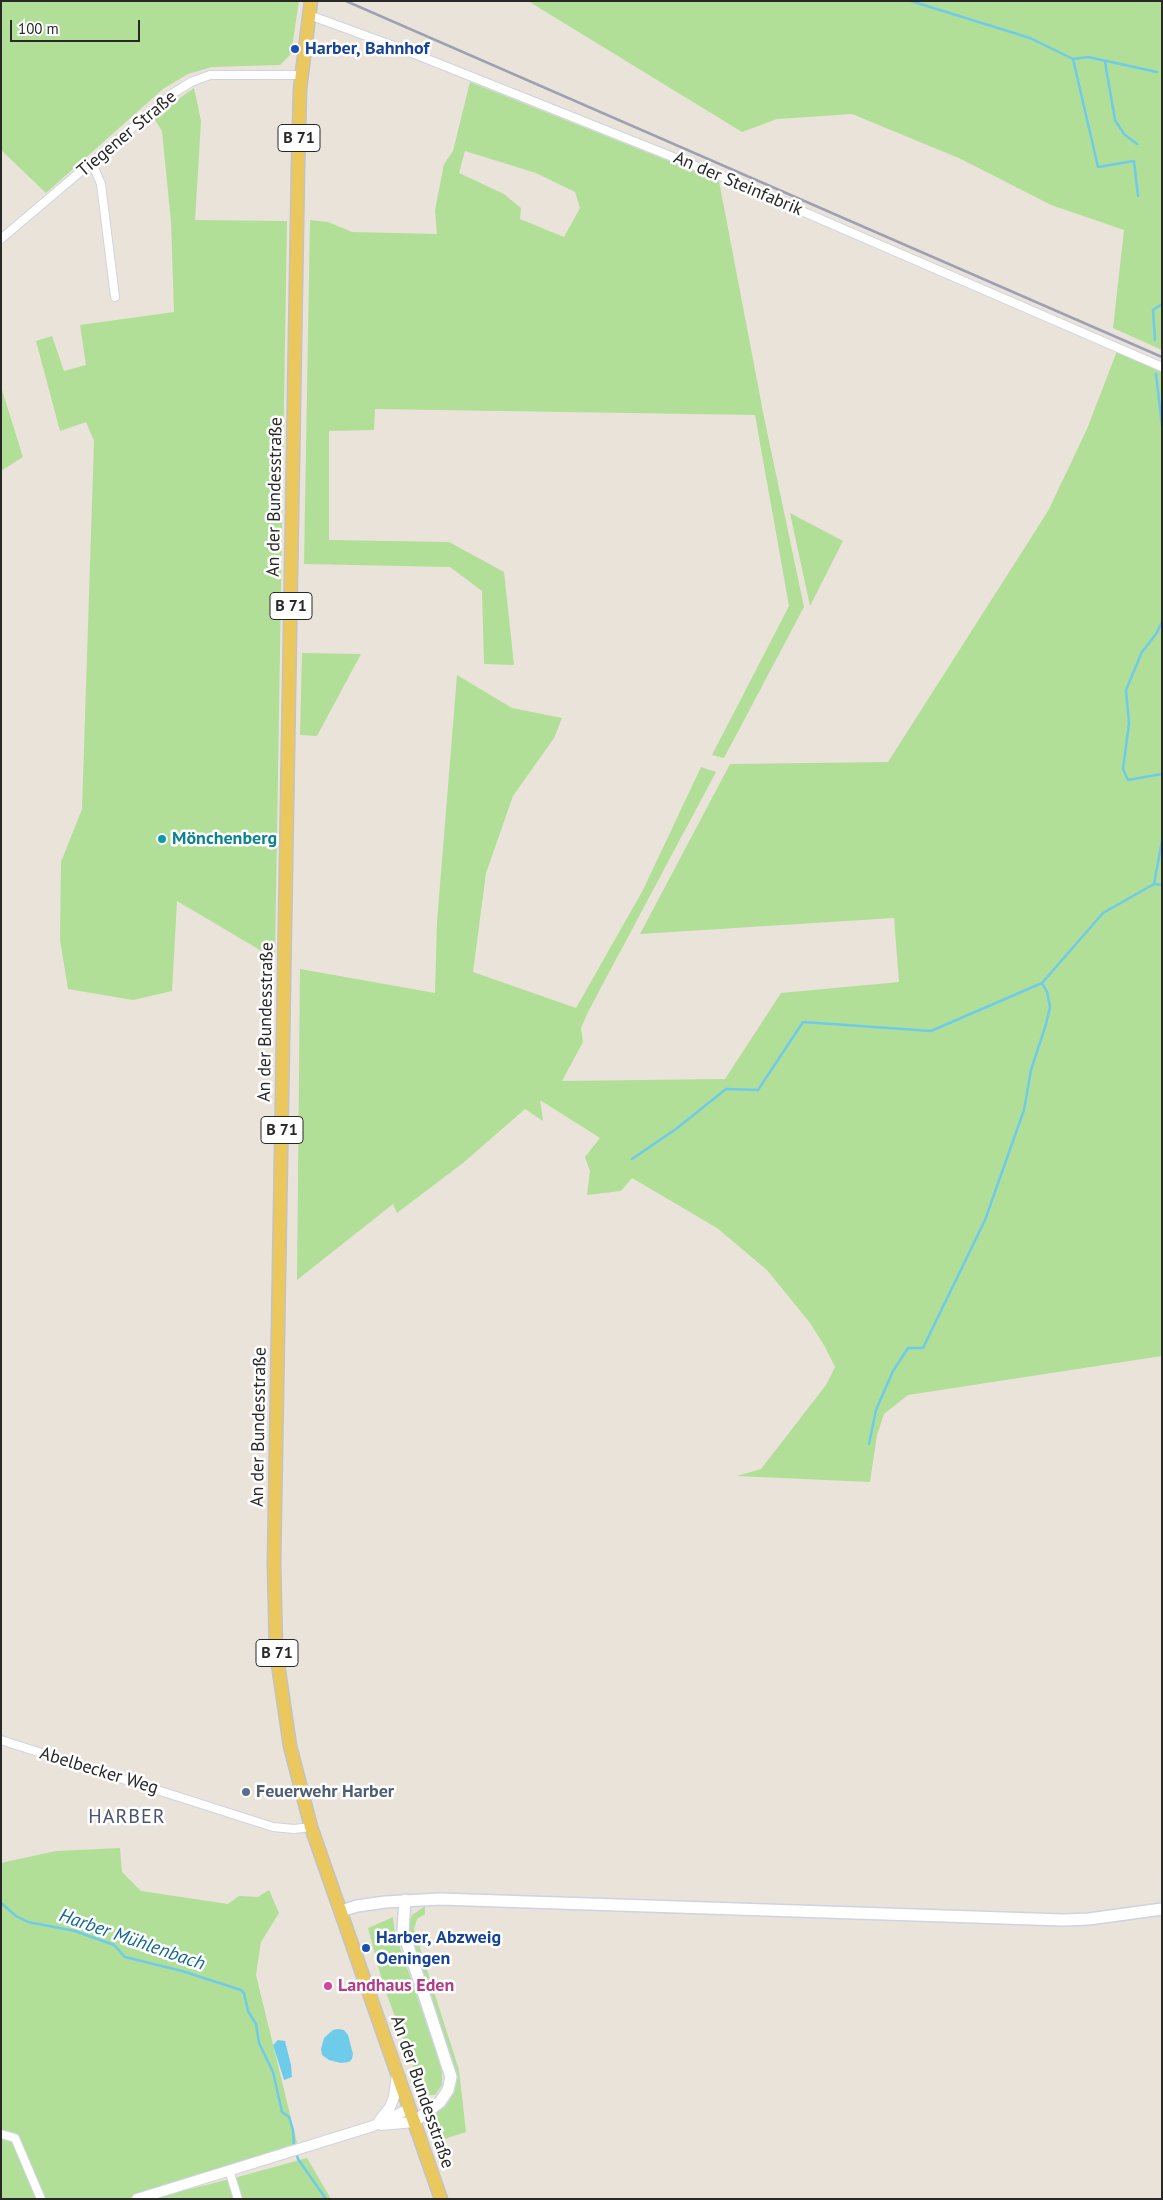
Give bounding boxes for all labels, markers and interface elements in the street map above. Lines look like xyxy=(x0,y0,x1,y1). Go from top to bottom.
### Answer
scale bar xyxy=(12,10,142,42)
text: 100 m xyxy=(18,19,59,38)
place label: Harber, Bahnhof xyxy=(305,38,429,60)
marker: Harber, Bahnhof xyxy=(289,43,301,55)
street label: Tiegener Straße xyxy=(73,86,181,182)
road number: B 71 xyxy=(278,125,320,152)
street label: An der Steinfabrik xyxy=(670,147,806,221)
street label: An der Bundesstraße xyxy=(263,417,287,577)
road number: B 71 xyxy=(270,592,312,620)
place label: Mönchenberg xyxy=(172,828,277,850)
marker: Mönchenberg xyxy=(156,833,168,845)
street label: An der Bundesstraße xyxy=(254,942,278,1102)
road number: B 71 xyxy=(261,1116,303,1144)
street label: An der Bundesstraße xyxy=(247,1347,271,1507)
road number: B 71 xyxy=(256,1640,298,1666)
street label: Abelbecker Weg xyxy=(37,1743,161,1799)
place label: Feuerwehr Harber xyxy=(256,1781,394,1803)
marker: Feuerwehr Harber xyxy=(240,1786,252,1798)
district label: HARBER xyxy=(88,1805,166,1829)
water label: Harber Mühlenbach xyxy=(56,1904,208,1976)
place label: Harber, Abzweig Oeningen xyxy=(376,1927,501,1970)
marker: Harber, Abzweig Oeningen xyxy=(360,1942,372,1954)
place label: Landhaus Eden xyxy=(338,1975,454,1997)
marker: Landhaus Eden xyxy=(322,1980,334,1992)
street label: An der Bundesstraße xyxy=(386,2013,458,2171)

